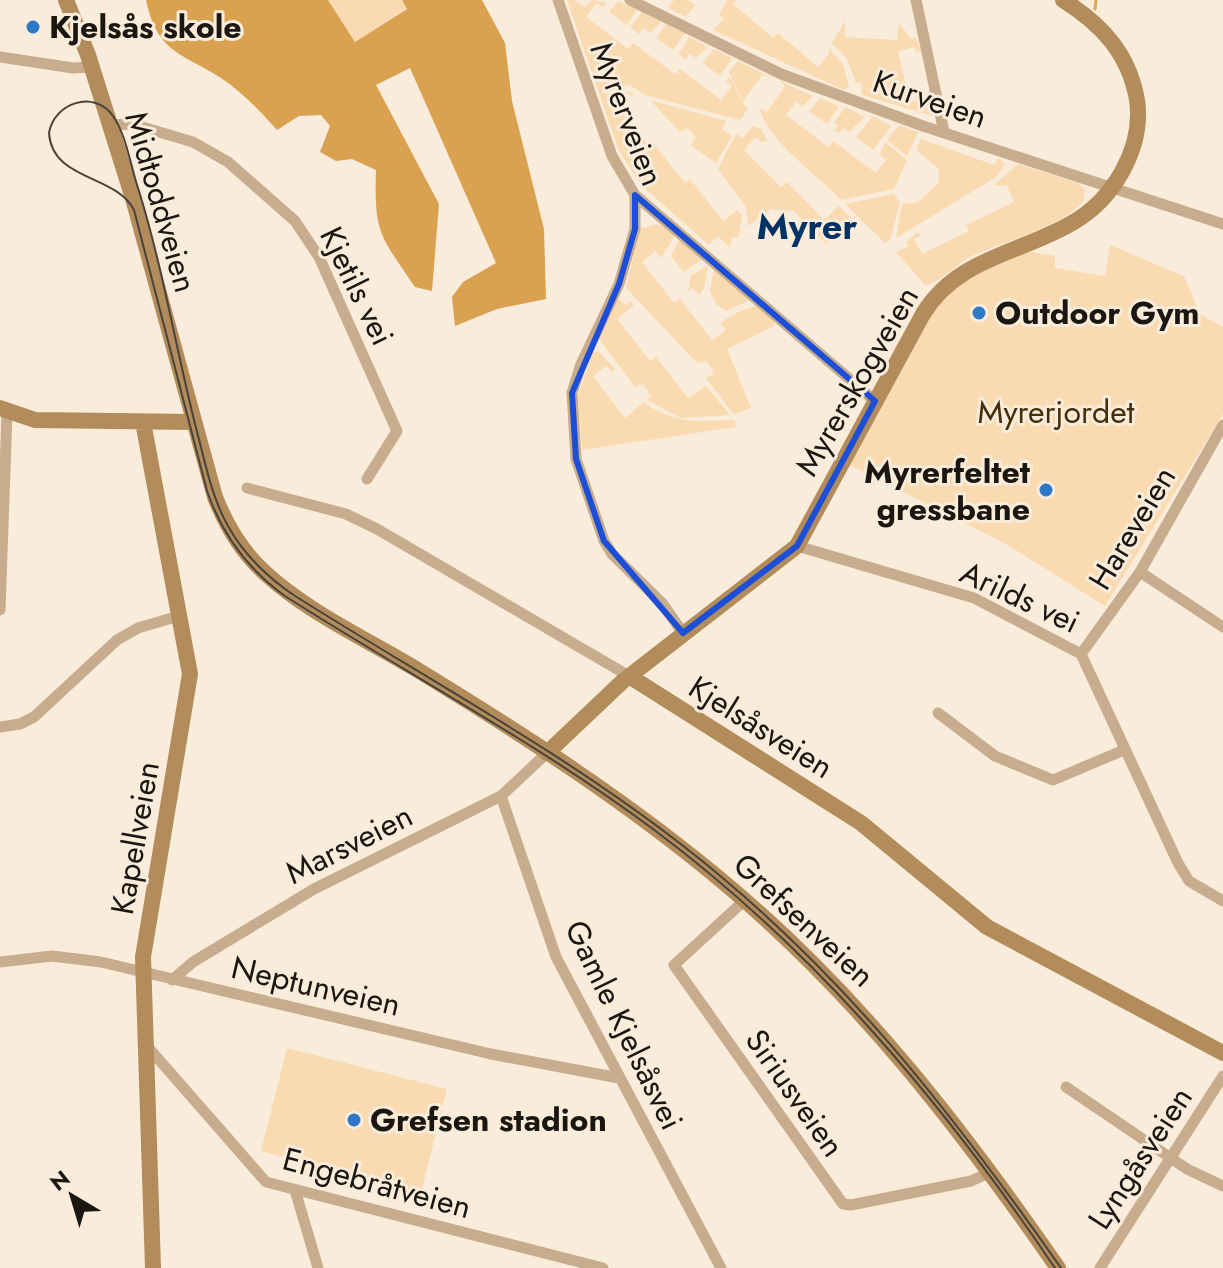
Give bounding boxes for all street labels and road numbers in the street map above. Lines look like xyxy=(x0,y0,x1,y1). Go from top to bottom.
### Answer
street label: Myrerveien xyxy=(579,35,675,193)
street label: Kurveien xyxy=(867,58,993,140)
street label: Midtoddveien xyxy=(113,106,209,298)
street label: Kjetils vei xyxy=(309,219,405,353)
street label: Myrerskogveien xyxy=(784,278,930,484)
street label: Hareveien xyxy=(1077,458,1187,598)
street label: Arilds vei xyxy=(953,549,1087,645)
street label: Kjelsåsveien xyxy=(680,664,842,790)
street label: Kapellveien xyxy=(99,758,171,918)
street label: Marsveien xyxy=(278,792,420,896)
street label: Grefsenveien xyxy=(723,842,885,998)
street label: Gamle Kjelsåsvei xyxy=(553,912,695,1138)
street label: Neptunveien xyxy=(227,944,405,1028)
street label: Siriusveien xyxy=(734,1020,856,1166)
street label: Lyngåsveien xyxy=(1077,1078,1203,1238)
street label: Engebråtveien xyxy=(278,1136,476,1230)

